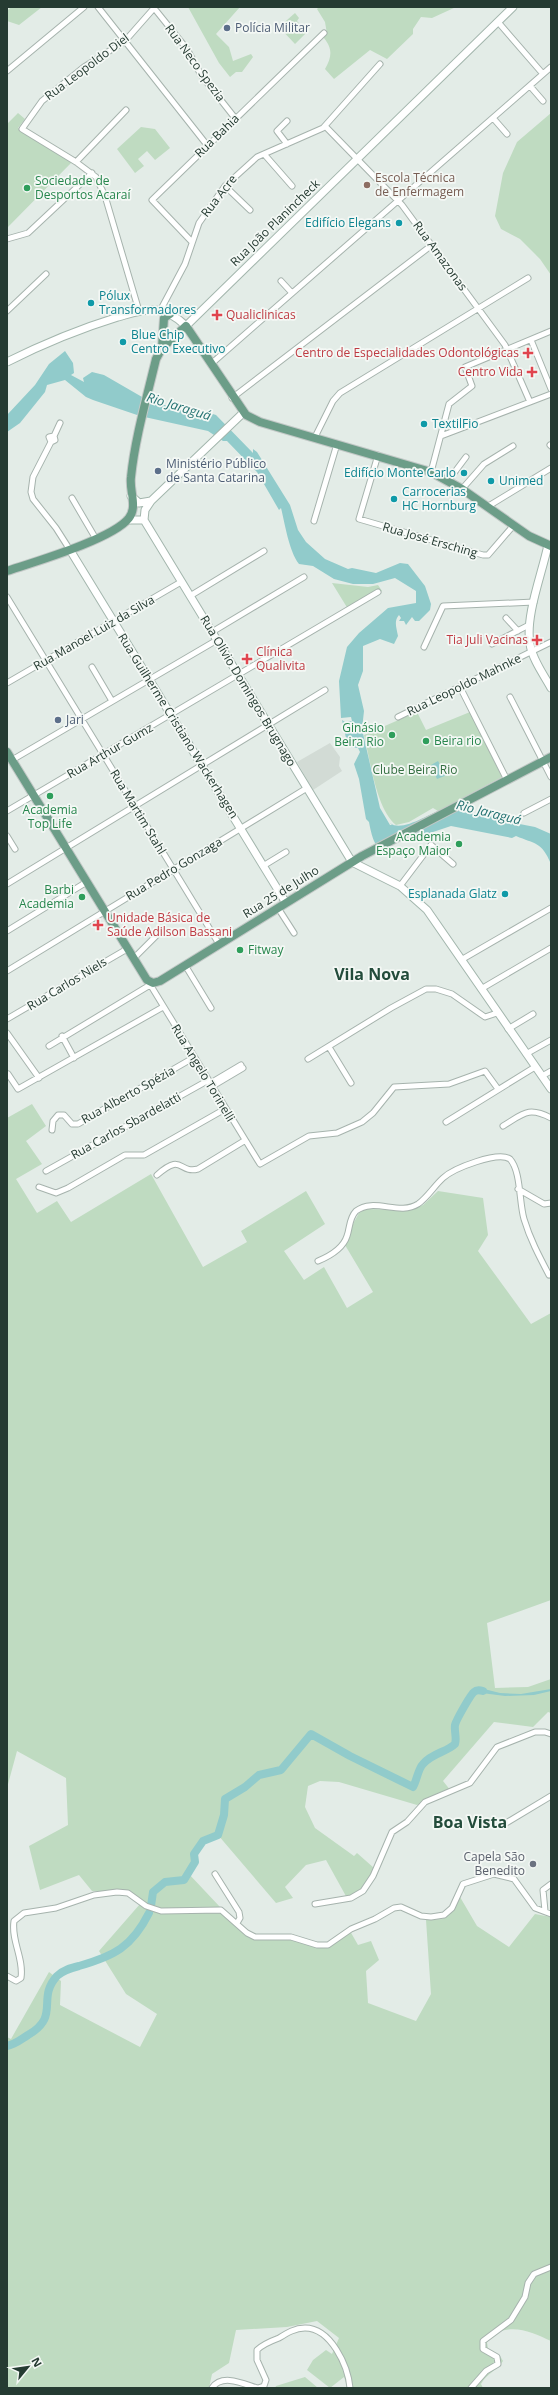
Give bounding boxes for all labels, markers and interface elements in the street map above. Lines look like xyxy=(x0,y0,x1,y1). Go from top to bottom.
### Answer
place label: Polícia Militar xyxy=(235,19,310,36)
street label: Rua Neco Spezia xyxy=(161,20,229,105)
marker: Polícia Militar xyxy=(222,23,232,33)
street label: Rua Leopoldo Diel xyxy=(41,29,132,104)
street label: Rua Bahia xyxy=(191,110,243,161)
place label: Escola Técnica de Enfermagem xyxy=(375,169,464,200)
street label: Rua Acre xyxy=(197,171,241,220)
place label: Sociedade de Desportos Acaraí xyxy=(35,172,132,203)
street label: Rua João Planincheck xyxy=(226,175,324,270)
marker: Escola Técnica de Enfermagem xyxy=(362,180,372,190)
marker: Sociedade de Desportos Acaraí xyxy=(22,183,32,193)
place label: Edifício Elegans xyxy=(305,214,391,231)
street label: Rua Amazonas xyxy=(409,217,472,294)
marker: Edifício Elegans xyxy=(394,218,404,228)
place label: Pólux Transformadores xyxy=(99,287,196,318)
marker: Pólux Transformadores xyxy=(86,298,96,308)
place label: Qualiclinicas xyxy=(226,306,296,323)
marker: Qualiclinicas xyxy=(211,309,223,321)
place label: Blue Chip Centro Executivo xyxy=(131,326,226,357)
marker: Blue Chip Centro Executivo xyxy=(118,337,128,347)
place label: Centro de Especialidades Odontológicas xyxy=(295,344,519,361)
marker: Centro de Especialidades Odontológicas xyxy=(522,347,534,359)
place label: Centro Vida xyxy=(458,363,523,380)
marker: Centro Vida xyxy=(526,366,538,378)
water label: Rio Jaraguá xyxy=(145,388,214,424)
place label: TextilFio xyxy=(432,415,478,432)
marker: TextilFio xyxy=(419,419,429,429)
place label: Ministério Público de Santa Catarina xyxy=(166,455,266,486)
place label: Edifício Monte Carlo xyxy=(344,464,456,481)
marker: Ministério Público de Santa Catarina xyxy=(153,466,163,476)
marker: Edifício Monte Carlo xyxy=(459,468,469,478)
place label: Unimed xyxy=(499,472,543,489)
marker: Unimed xyxy=(486,476,496,486)
place label: Carrocerias HC Hornburg xyxy=(402,483,476,514)
marker: Carrocerias HC Hornburg xyxy=(389,494,399,504)
street label: Rua José Ersching xyxy=(381,518,480,561)
street label: Rua Manoel Luiz da Silva xyxy=(30,591,157,674)
street label: Rua Olívio Domingos Brugnago xyxy=(196,612,300,770)
street label: Rua Guilherme Cristiano Wackerhagen xyxy=(114,630,243,822)
place label: Tia Juli Vacinas xyxy=(446,631,528,648)
marker: Tia Juli Vacinas xyxy=(531,634,543,646)
place label: Clínica Qualivita xyxy=(256,643,305,674)
street label: Rua Leopoldo Mahnke xyxy=(404,649,524,720)
marker: Clínica Qualivita xyxy=(241,653,253,665)
place label: Jari xyxy=(65,711,84,728)
marker: Jari xyxy=(53,715,63,725)
street label: Rua Arthur Gumz xyxy=(64,719,156,782)
place label: Ginásio Beira Rio xyxy=(334,719,384,750)
marker: Ginásio Beira Rio xyxy=(387,730,397,740)
place label: Beira rio xyxy=(434,732,481,749)
marker: Beira rio xyxy=(421,736,431,746)
park label: Clube Beira Rio xyxy=(372,761,458,778)
street label: Rua Martim Stahl xyxy=(106,766,171,857)
marker: Academia Top Life xyxy=(45,791,55,801)
water label: Rio Jaraguá xyxy=(455,795,524,829)
place label: Academia Top Life xyxy=(23,801,77,832)
place label: Academia Espaço Maior xyxy=(376,828,451,859)
street label: Rua Pedro Gonzaga xyxy=(122,833,225,904)
marker: Academia Espaço Maior xyxy=(454,839,464,849)
street label: Rua 25 de Julho xyxy=(239,861,322,922)
place label: Barbi Academia xyxy=(19,881,74,912)
place label: Esplanada Glatz xyxy=(408,885,497,902)
marker: Esplanada Glatz xyxy=(500,889,510,899)
marker: Barbi Academia xyxy=(77,892,87,902)
place label: Unidade Básica de Saúde Adilson Bassani xyxy=(107,909,232,940)
marker: Unidade Básica de Saúde Adilson Bassani xyxy=(92,919,104,931)
place label: Fitway xyxy=(248,941,284,958)
marker: Fitway xyxy=(235,945,245,955)
street label: Rua Carlos Niels xyxy=(24,953,110,1014)
district label: Vila Nova xyxy=(334,963,410,985)
street label: Rua Angelo Torinelli xyxy=(168,1021,239,1125)
street label: Rua Alberto Spézia xyxy=(78,1062,178,1127)
street label: Rua Carlos Sbardelatti xyxy=(68,1088,184,1163)
district label: Boa Vista xyxy=(433,1811,507,1833)
place label: Capela São Benedito xyxy=(463,1848,525,1879)
marker: Capela São Benedito xyxy=(528,1859,538,1869)
north arrow xyxy=(8,2347,48,2387)
text: N xyxy=(28,2354,46,2369)

